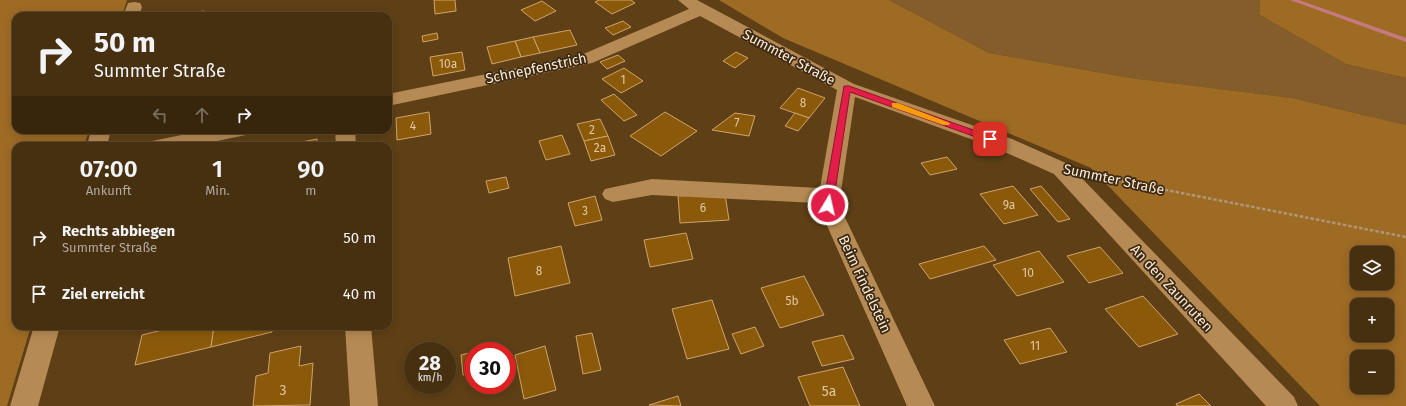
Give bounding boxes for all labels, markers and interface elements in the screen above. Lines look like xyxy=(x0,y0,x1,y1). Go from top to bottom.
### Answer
text: 50 m xyxy=(94,26,156,59)
street label: Summter Straße xyxy=(740,26,838,89)
icon: right xyxy=(28,28,80,80)
street label: Schnepfenstrich xyxy=(484,49,588,88)
house number: 10a xyxy=(439,57,457,71)
text: Summter Straße xyxy=(94,60,226,82)
house number: 1 xyxy=(620,73,626,87)
house number: 8 xyxy=(800,96,807,110)
icon: left xyxy=(149,104,171,126)
icon: ahead xyxy=(191,104,213,126)
icon: right xyxy=(233,104,255,126)
house number: 7 xyxy=(734,116,740,130)
house number: 4 xyxy=(410,119,417,133)
pin xyxy=(973,122,1007,156)
house number: 2 xyxy=(589,123,595,137)
icon: arrive xyxy=(979,128,1001,150)
house number: 2a xyxy=(594,141,606,155)
text: 07:00 xyxy=(80,155,138,183)
text: 1 xyxy=(212,155,223,183)
text: 90 xyxy=(297,155,324,183)
street label: Summter Straße xyxy=(1062,161,1166,198)
text: Ankunft xyxy=(86,183,132,198)
text: Min. xyxy=(205,183,230,198)
text: m xyxy=(305,183,316,198)
position arrow xyxy=(807,184,849,226)
house number: 9a xyxy=(1003,198,1015,212)
house number: 6 xyxy=(700,201,706,215)
house number: 3 xyxy=(582,204,588,218)
text: Rechts abbiegen xyxy=(62,222,175,240)
icon: right xyxy=(28,227,50,249)
text: 50 m xyxy=(343,229,376,247)
street label: Beim Findelstein xyxy=(835,233,895,336)
text: Summter Straße xyxy=(62,240,157,255)
street label: An den Zaunruten xyxy=(1127,241,1216,336)
map controls xyxy=(1350,246,1394,394)
button: layers xyxy=(1350,246,1394,290)
house number: 8 xyxy=(536,264,543,278)
house number: 10 xyxy=(1022,266,1034,280)
icon: arrive xyxy=(28,283,50,305)
text: Ziel erreicht xyxy=(62,285,145,303)
text: 40 m xyxy=(343,285,376,303)
house number: 5b xyxy=(785,294,799,308)
button: + xyxy=(1350,298,1394,342)
house number: 11 xyxy=(1030,339,1040,353)
speed limit sign: 30 xyxy=(464,342,516,394)
button: − xyxy=(1350,350,1394,394)
text: 28 xyxy=(419,351,441,375)
text: km/h xyxy=(418,372,442,384)
house number: 3 xyxy=(280,382,287,399)
house number: 5a xyxy=(822,383,836,400)

